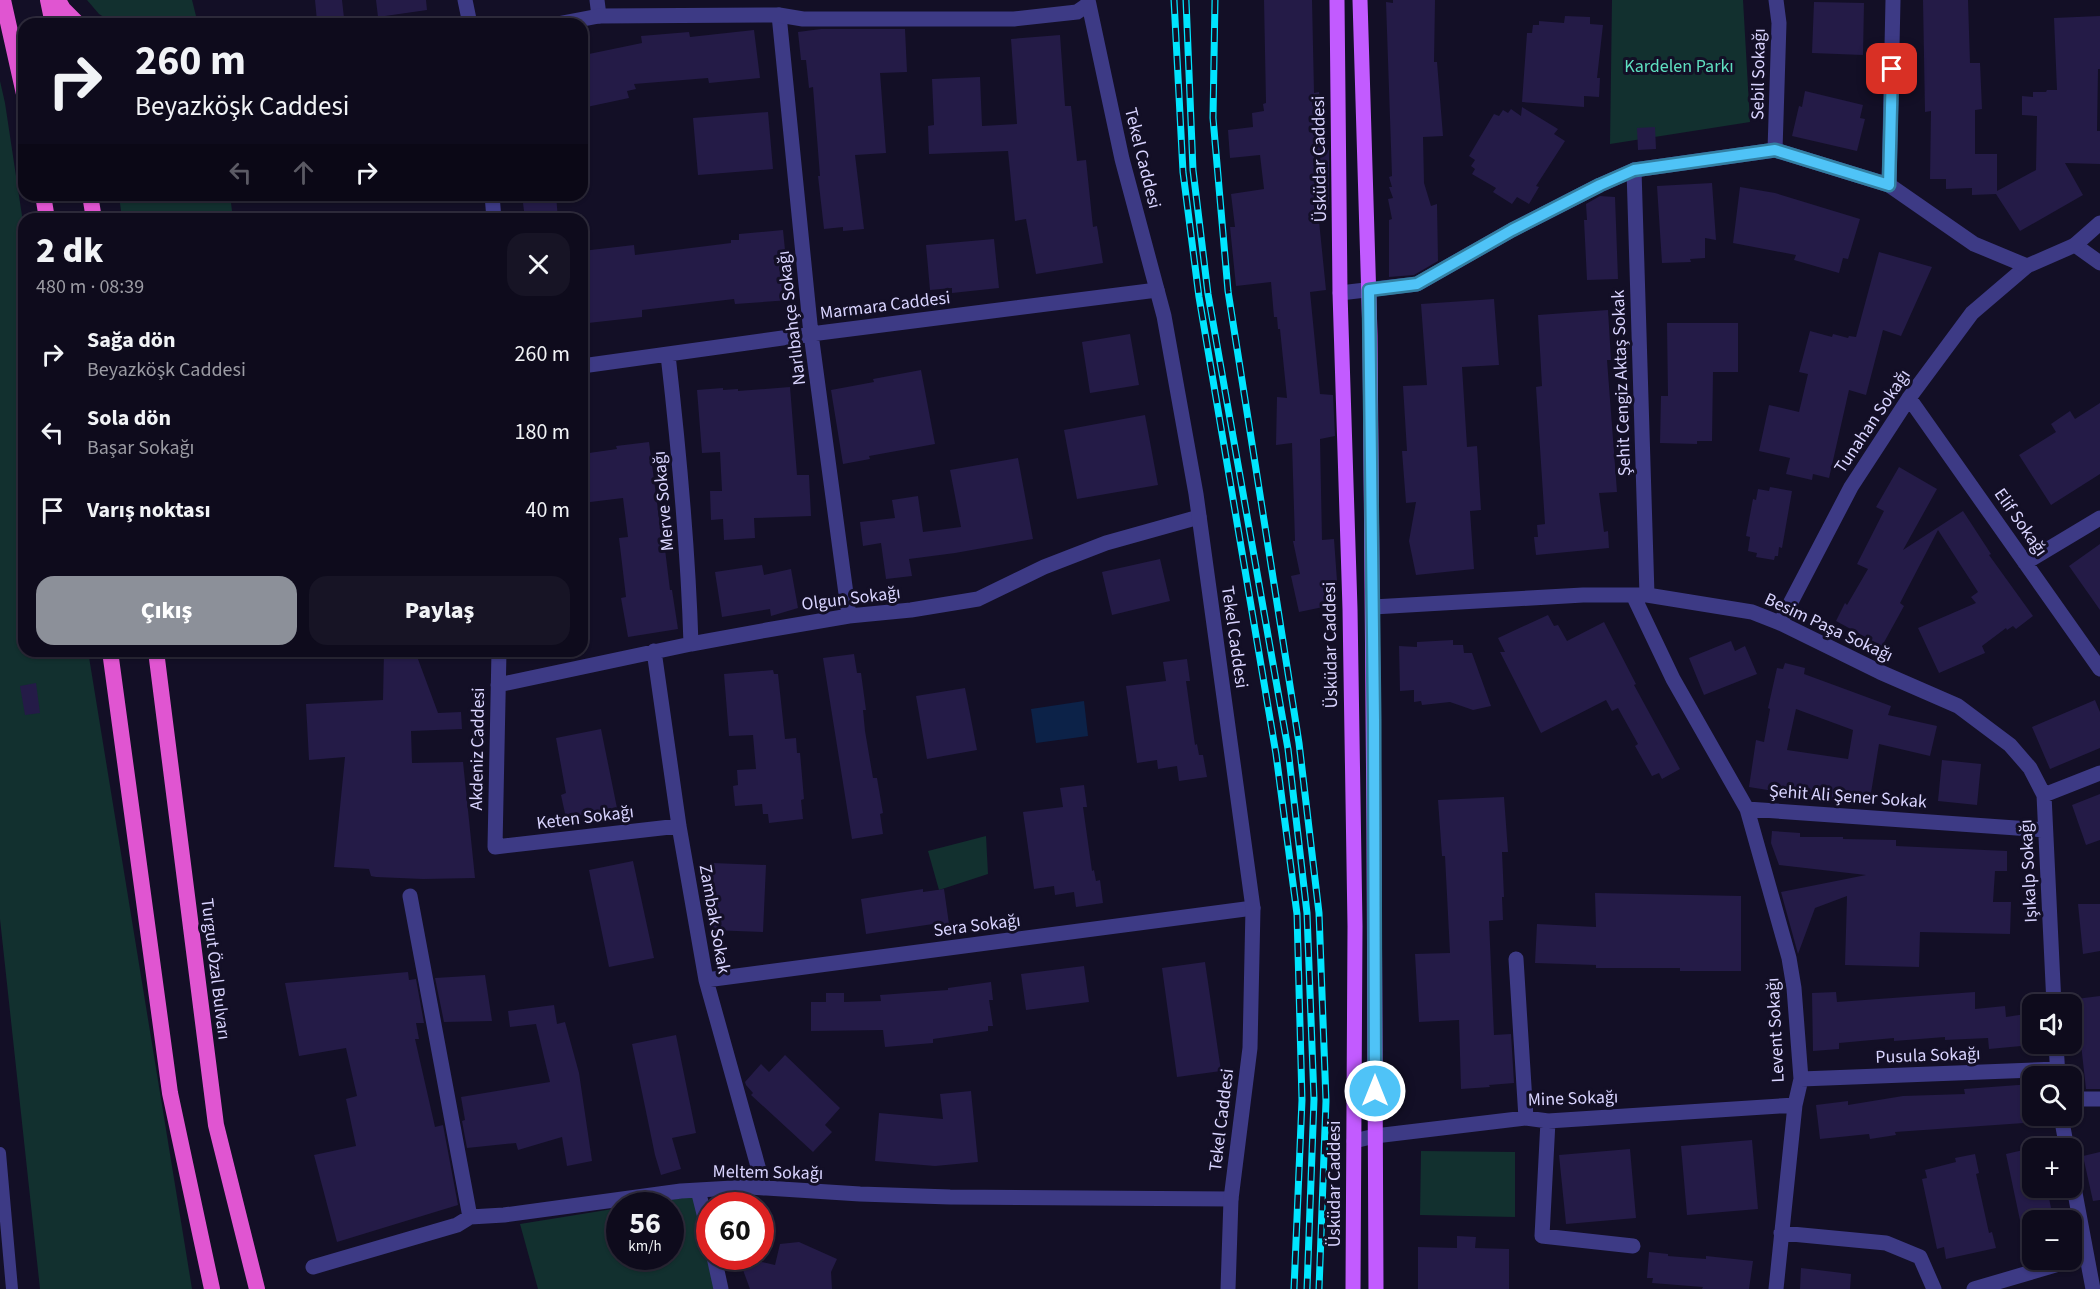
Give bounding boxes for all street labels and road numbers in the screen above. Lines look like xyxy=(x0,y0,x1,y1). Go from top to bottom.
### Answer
street label: Sebil Sokağı xyxy=(1745,28,1772,120)
street label: Üsküdar Caddesi xyxy=(1306,95,1333,223)
street label: Tekel Caddesi xyxy=(1118,105,1167,211)
street label: Narlıbahçe Sokağı xyxy=(771,249,812,387)
street label: Marmara Caddesi xyxy=(818,285,952,326)
street label: Şehit Cengiz Aktaş Sokak xyxy=(1606,289,1637,477)
street label: Tunahan Sokağı xyxy=(1828,364,1916,478)
street label: Merve Sokağı xyxy=(647,450,680,552)
street label: Elif Sokağı xyxy=(1988,483,2053,561)
street label: Olgun Sokağı xyxy=(800,580,902,617)
street label: Üsküdar Caddesi xyxy=(1317,581,1344,709)
street label: Tekel Caddesi xyxy=(1215,584,1254,690)
street label: Besim Paşa Sokağı xyxy=(1760,587,1897,668)
street label: Akdeniz Caddesi xyxy=(464,687,491,811)
street label: Şehit Ali Şener Sokak xyxy=(1768,779,1928,814)
street label: Keten Sokağı xyxy=(535,799,635,836)
street label: Işıkalp Sokağı xyxy=(2013,819,2044,923)
street label: Zambak Sokak xyxy=(693,862,736,976)
street label: Turgut Özal Bulvarı xyxy=(194,897,237,1041)
street label: Sera Sokağı xyxy=(932,908,1022,943)
street label: Levent Sokağı xyxy=(1760,977,1791,1083)
street label: Pusula Sokağı xyxy=(1875,1041,1981,1070)
street label: Tekel Caddesi xyxy=(1203,1067,1240,1173)
street label: Mine Sokağı xyxy=(1527,1084,1619,1113)
street label: Üsküdar Caddesi xyxy=(1322,1121,1347,1247)
street label: Meltem Sokağı xyxy=(712,1159,823,1186)

